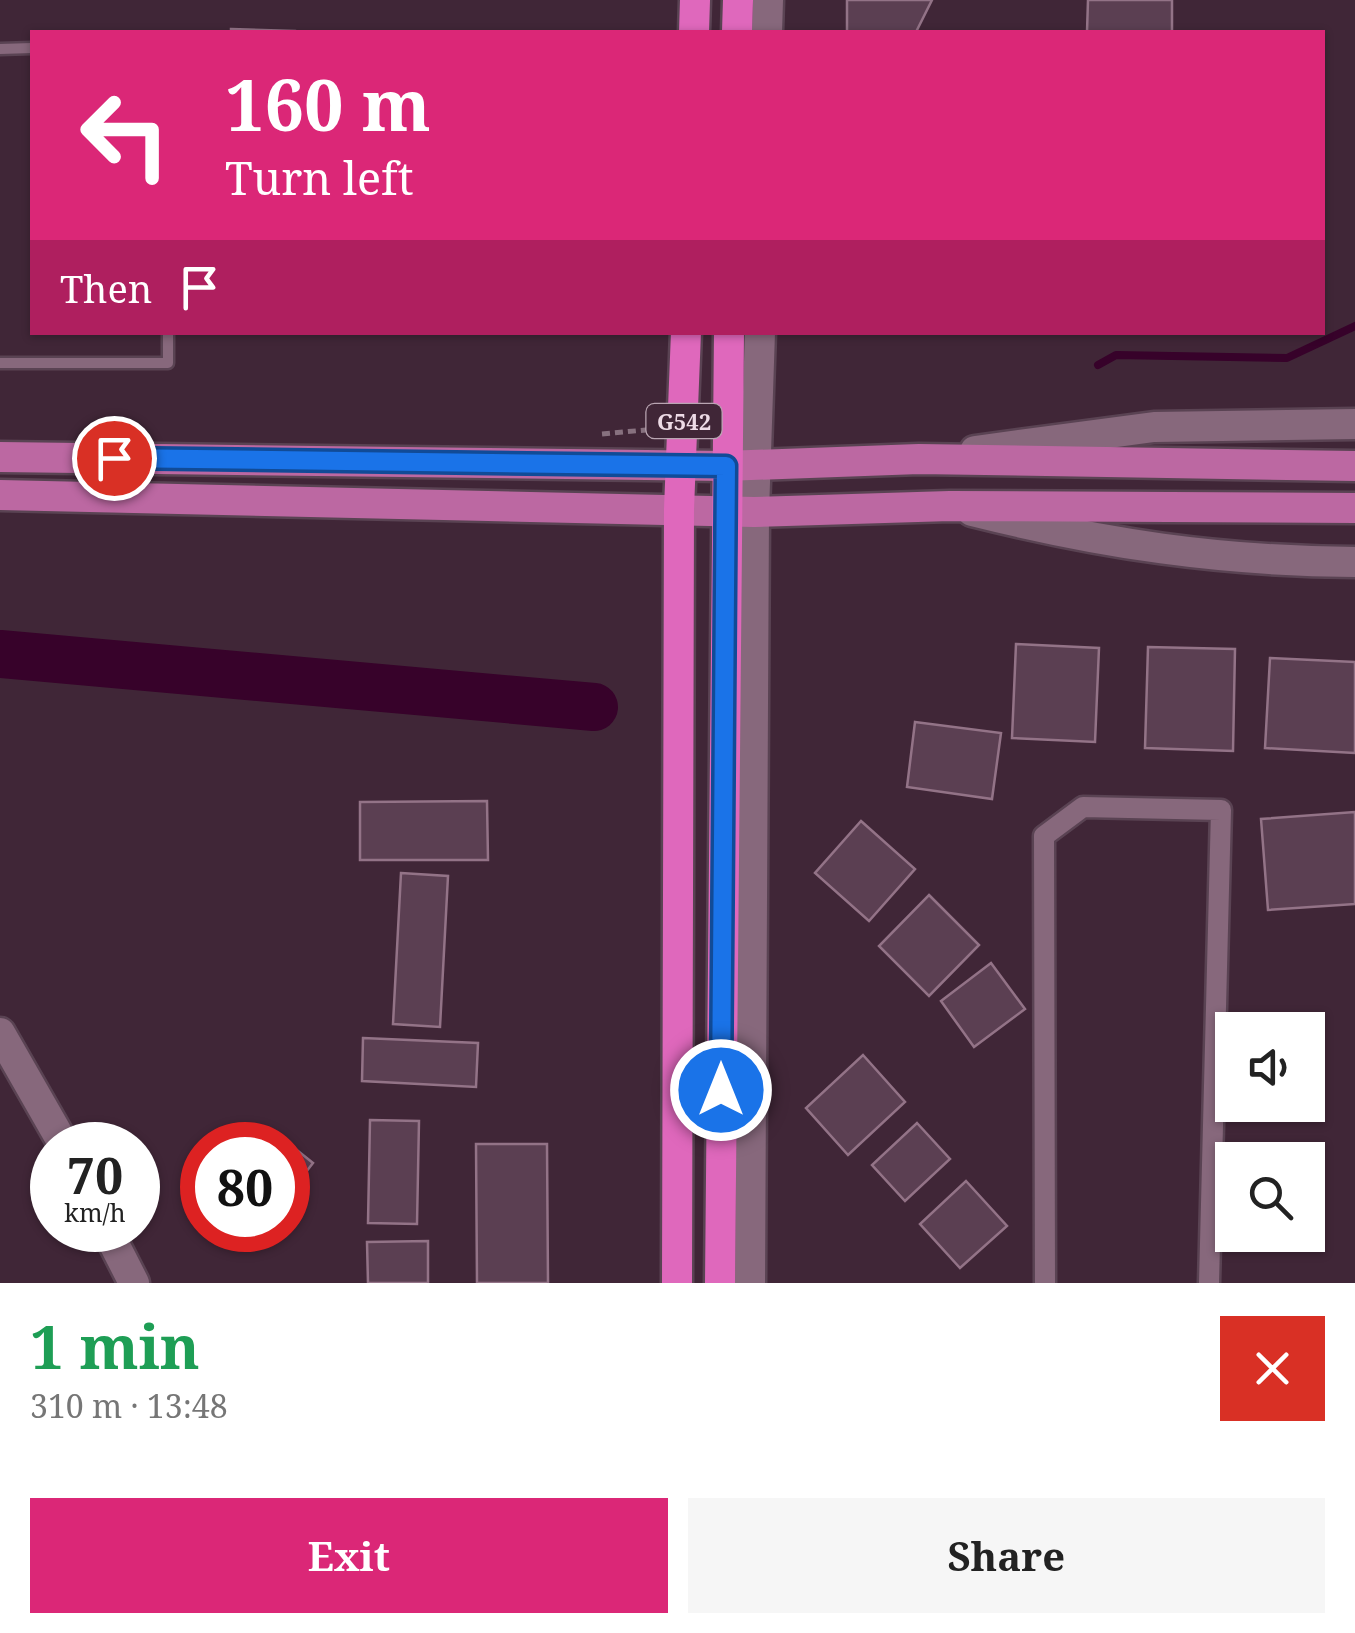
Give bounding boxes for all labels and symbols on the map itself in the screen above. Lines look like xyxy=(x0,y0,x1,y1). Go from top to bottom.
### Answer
road number: G542 xyxy=(646,404,722,438)
pin xyxy=(72,416,157,501)
position arrow xyxy=(669,1038,773,1142)
speed limit sign: 80 xyxy=(180,1122,310,1252)

